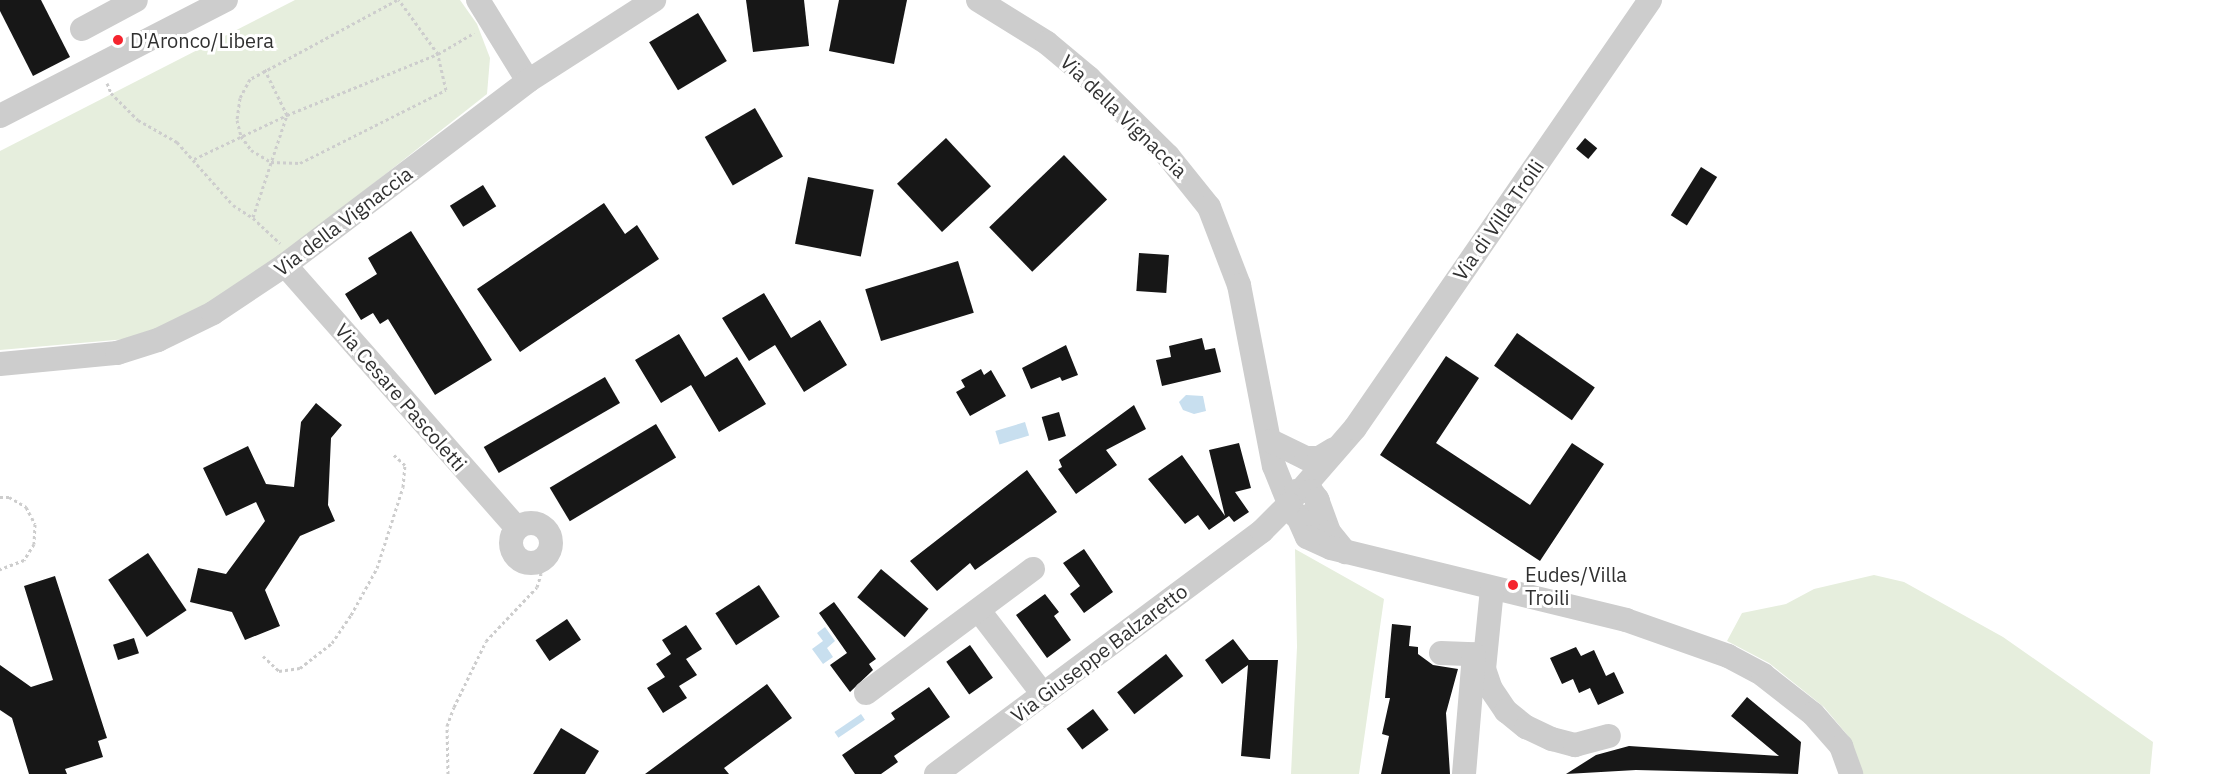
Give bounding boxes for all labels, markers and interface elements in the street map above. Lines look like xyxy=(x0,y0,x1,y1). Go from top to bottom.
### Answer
place label: D'Aronco/Libera xyxy=(130,28,274,52)
marker: D'Aronco/Libera xyxy=(111,33,125,47)
street label: Via della Vignaccia xyxy=(1056,49,1192,183)
street label: Via di Villa Troili xyxy=(1448,155,1548,285)
street label: Via della Vignaccia xyxy=(269,161,417,281)
street label: Via Cesare Pascoletti xyxy=(330,318,472,476)
place label: Eudes/Villa Troili xyxy=(1525,562,1627,609)
marker: Eudes/Villa Troili xyxy=(1506,578,1520,592)
street label: Via Giuseppe Balzaretto xyxy=(1006,579,1192,727)

